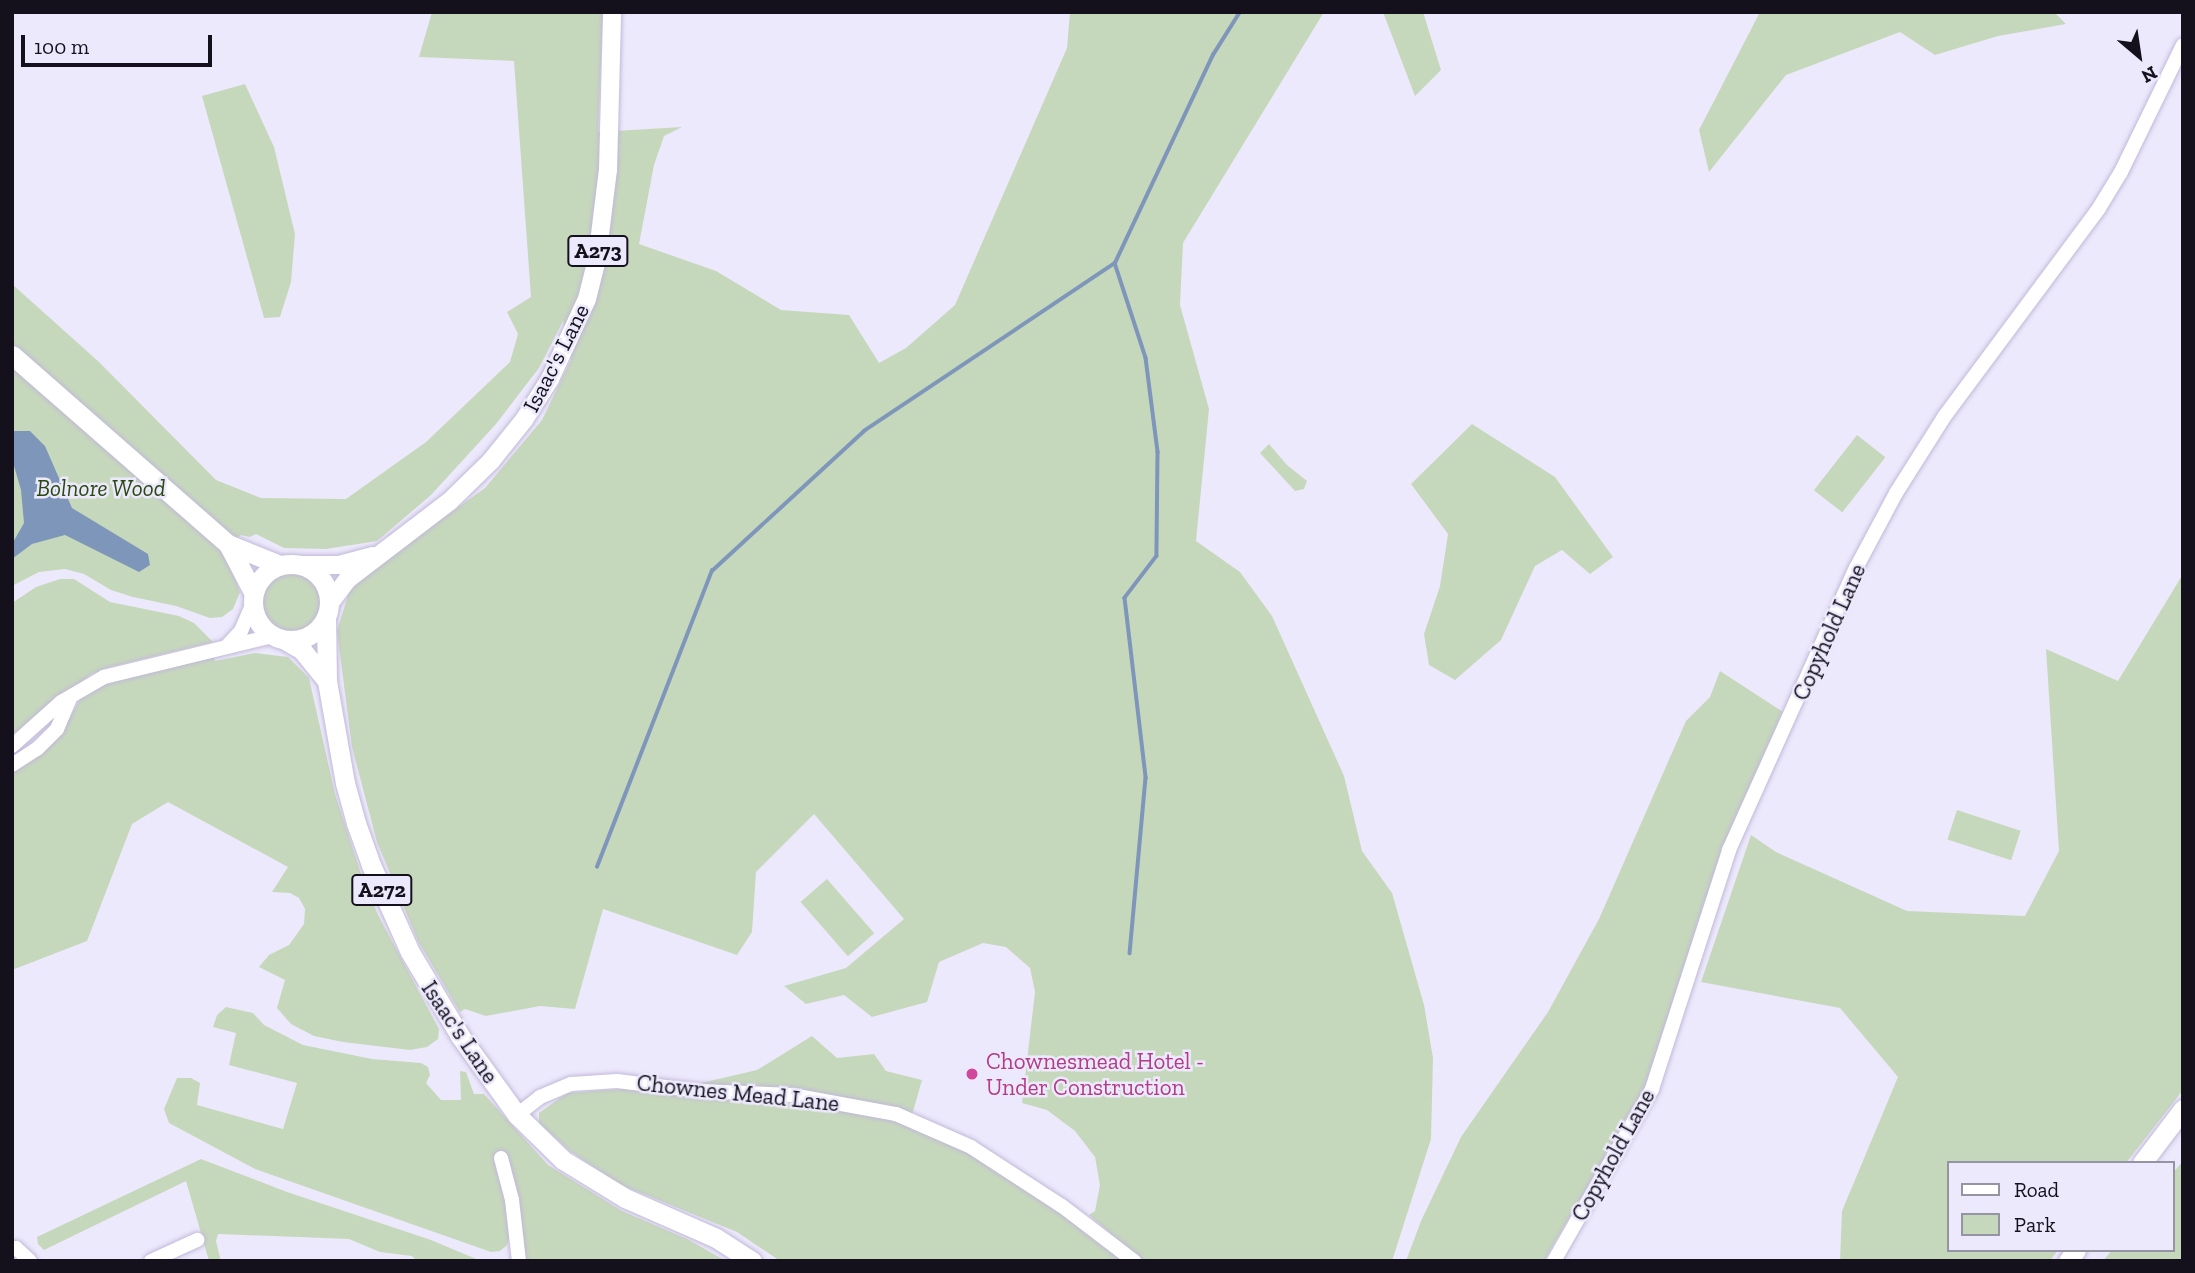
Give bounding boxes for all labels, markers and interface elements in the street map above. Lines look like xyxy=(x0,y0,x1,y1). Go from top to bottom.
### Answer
scale bar xyxy=(24,21,215,65)
north arrow xyxy=(2104,21,2174,91)
text: 100 m xyxy=(34,34,89,59)
text: N xyxy=(2138,61,2161,88)
road number: A273 xyxy=(566,233,630,268)
street label: Isaac's Lane xyxy=(517,299,595,417)
park label: Bolnore Wood xyxy=(36,474,166,502)
street label: Copyhold Lane xyxy=(1787,559,1871,705)
road number: A272 xyxy=(350,872,414,908)
street label: Isaac's Lane xyxy=(416,976,504,1088)
place label: Chownesmead Hotel - Under Construction xyxy=(986,1047,1204,1101)
marker: Chownesmead Hotel - Under Construction xyxy=(964,1066,980,1082)
street label: Chownes Mead Lane xyxy=(635,1069,841,1117)
street label: Copyhold Lane xyxy=(1565,1084,1661,1226)
legend xyxy=(1946,1161,2174,1252)
text: Road xyxy=(2014,1177,2059,1202)
text: Park xyxy=(2014,1212,2056,1237)

